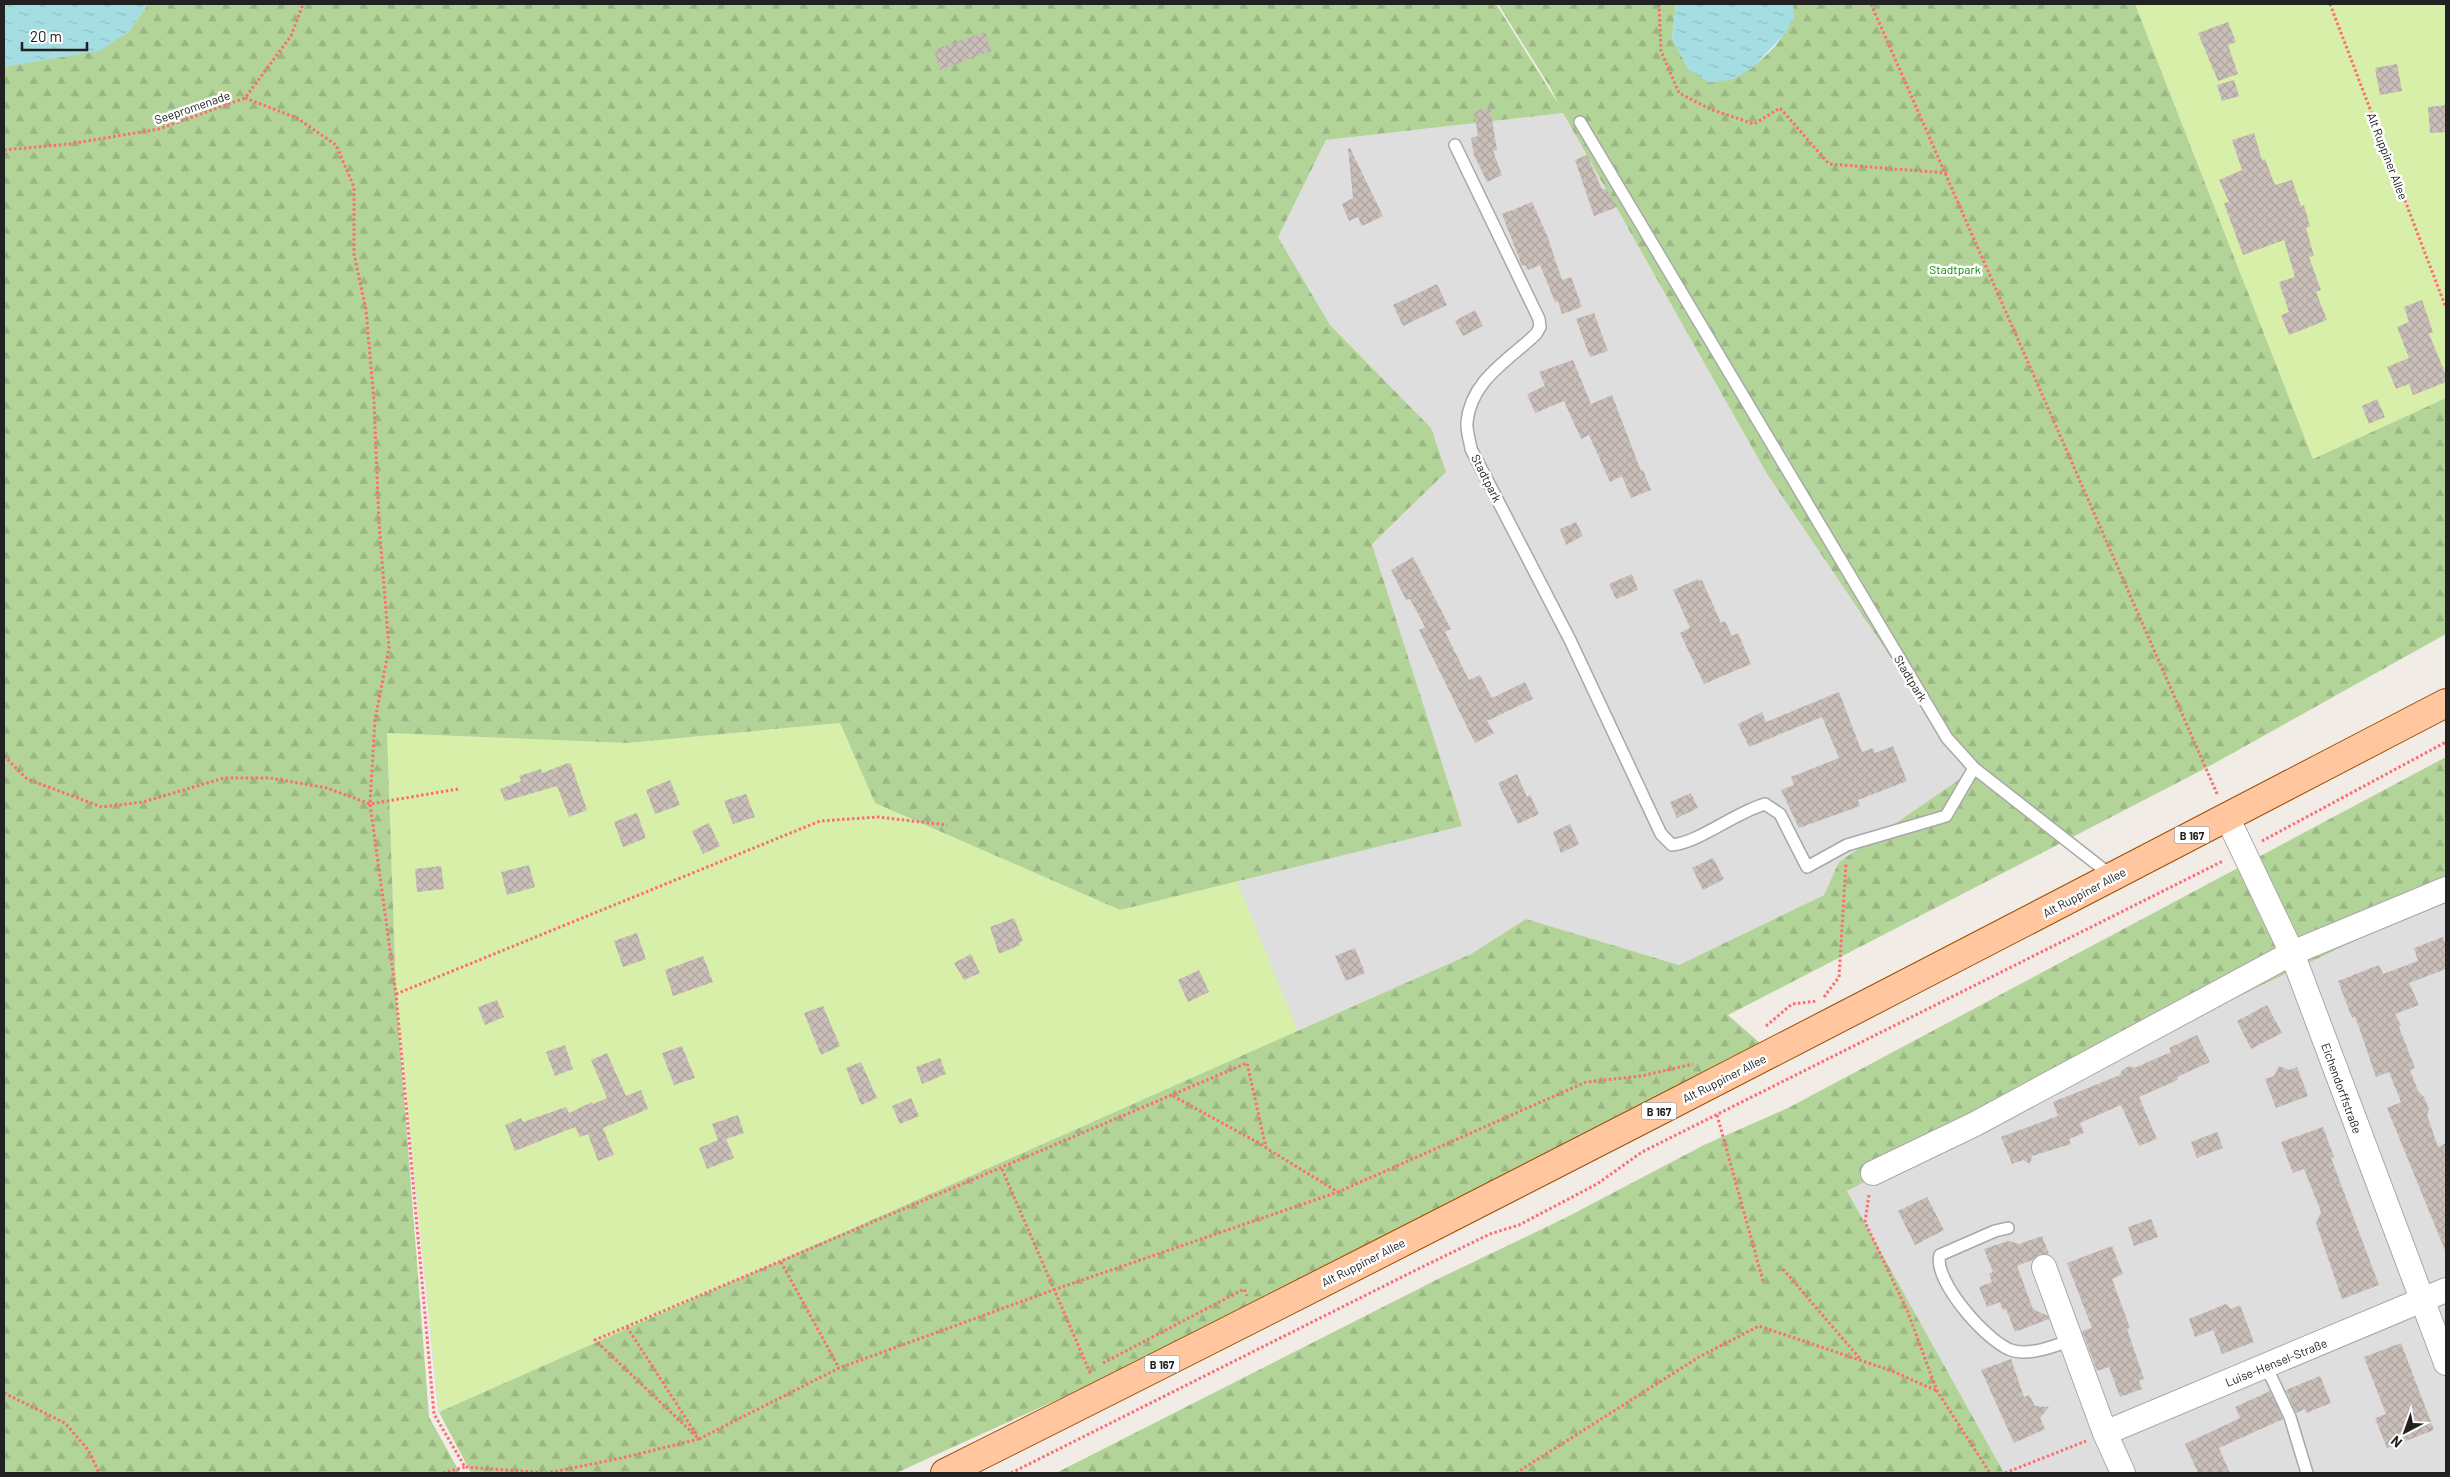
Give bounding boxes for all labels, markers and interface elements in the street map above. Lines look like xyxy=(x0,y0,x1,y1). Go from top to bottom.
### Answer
scale bar xyxy=(22,20,88,52)
text: 20 m xyxy=(30,27,62,45)
street label: Seepromenade xyxy=(152,88,232,126)
street label: Alt Ruppiner Allee xyxy=(2365,111,2411,201)
park label: Stadtpark xyxy=(1929,262,1981,276)
street label: Stadtpark xyxy=(1469,452,1505,504)
street label: Stadtpark xyxy=(1892,652,1930,704)
road number: B 167 xyxy=(2174,826,2210,844)
street label: Alt Ruppiner Allee xyxy=(2040,864,2128,920)
street label: Eichendorffstraße xyxy=(2319,1041,2365,1135)
street label: Alt Ruppiner Allee xyxy=(1680,1051,1768,1105)
road number: B 167 xyxy=(1642,1102,1676,1120)
street label: Alt Ruppiner Allee xyxy=(1319,1235,1407,1289)
street label: Luise-Hensel-Straße xyxy=(2223,1335,2329,1389)
road number: B 167 xyxy=(1144,1356,1180,1372)
north arrow xyxy=(2380,1407,2430,1457)
text: N xyxy=(2387,1433,2405,1452)

